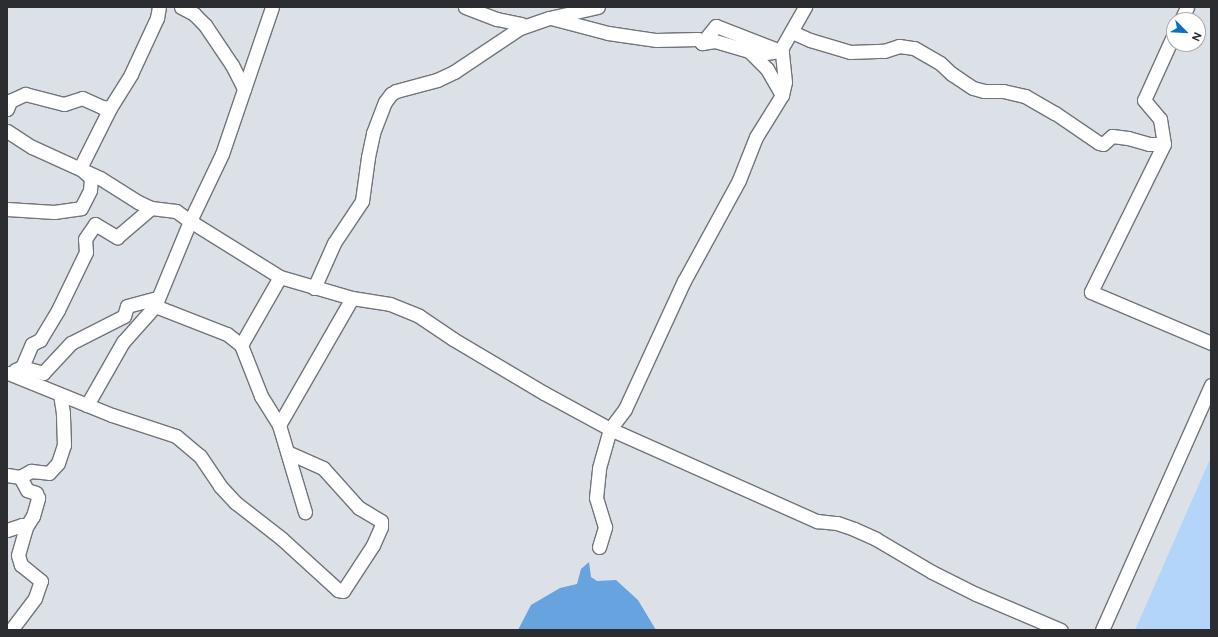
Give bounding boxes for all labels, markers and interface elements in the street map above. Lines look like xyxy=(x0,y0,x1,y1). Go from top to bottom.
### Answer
north arrow xyxy=(1166,12,1206,52)
text: N xyxy=(1189,30,1204,43)

